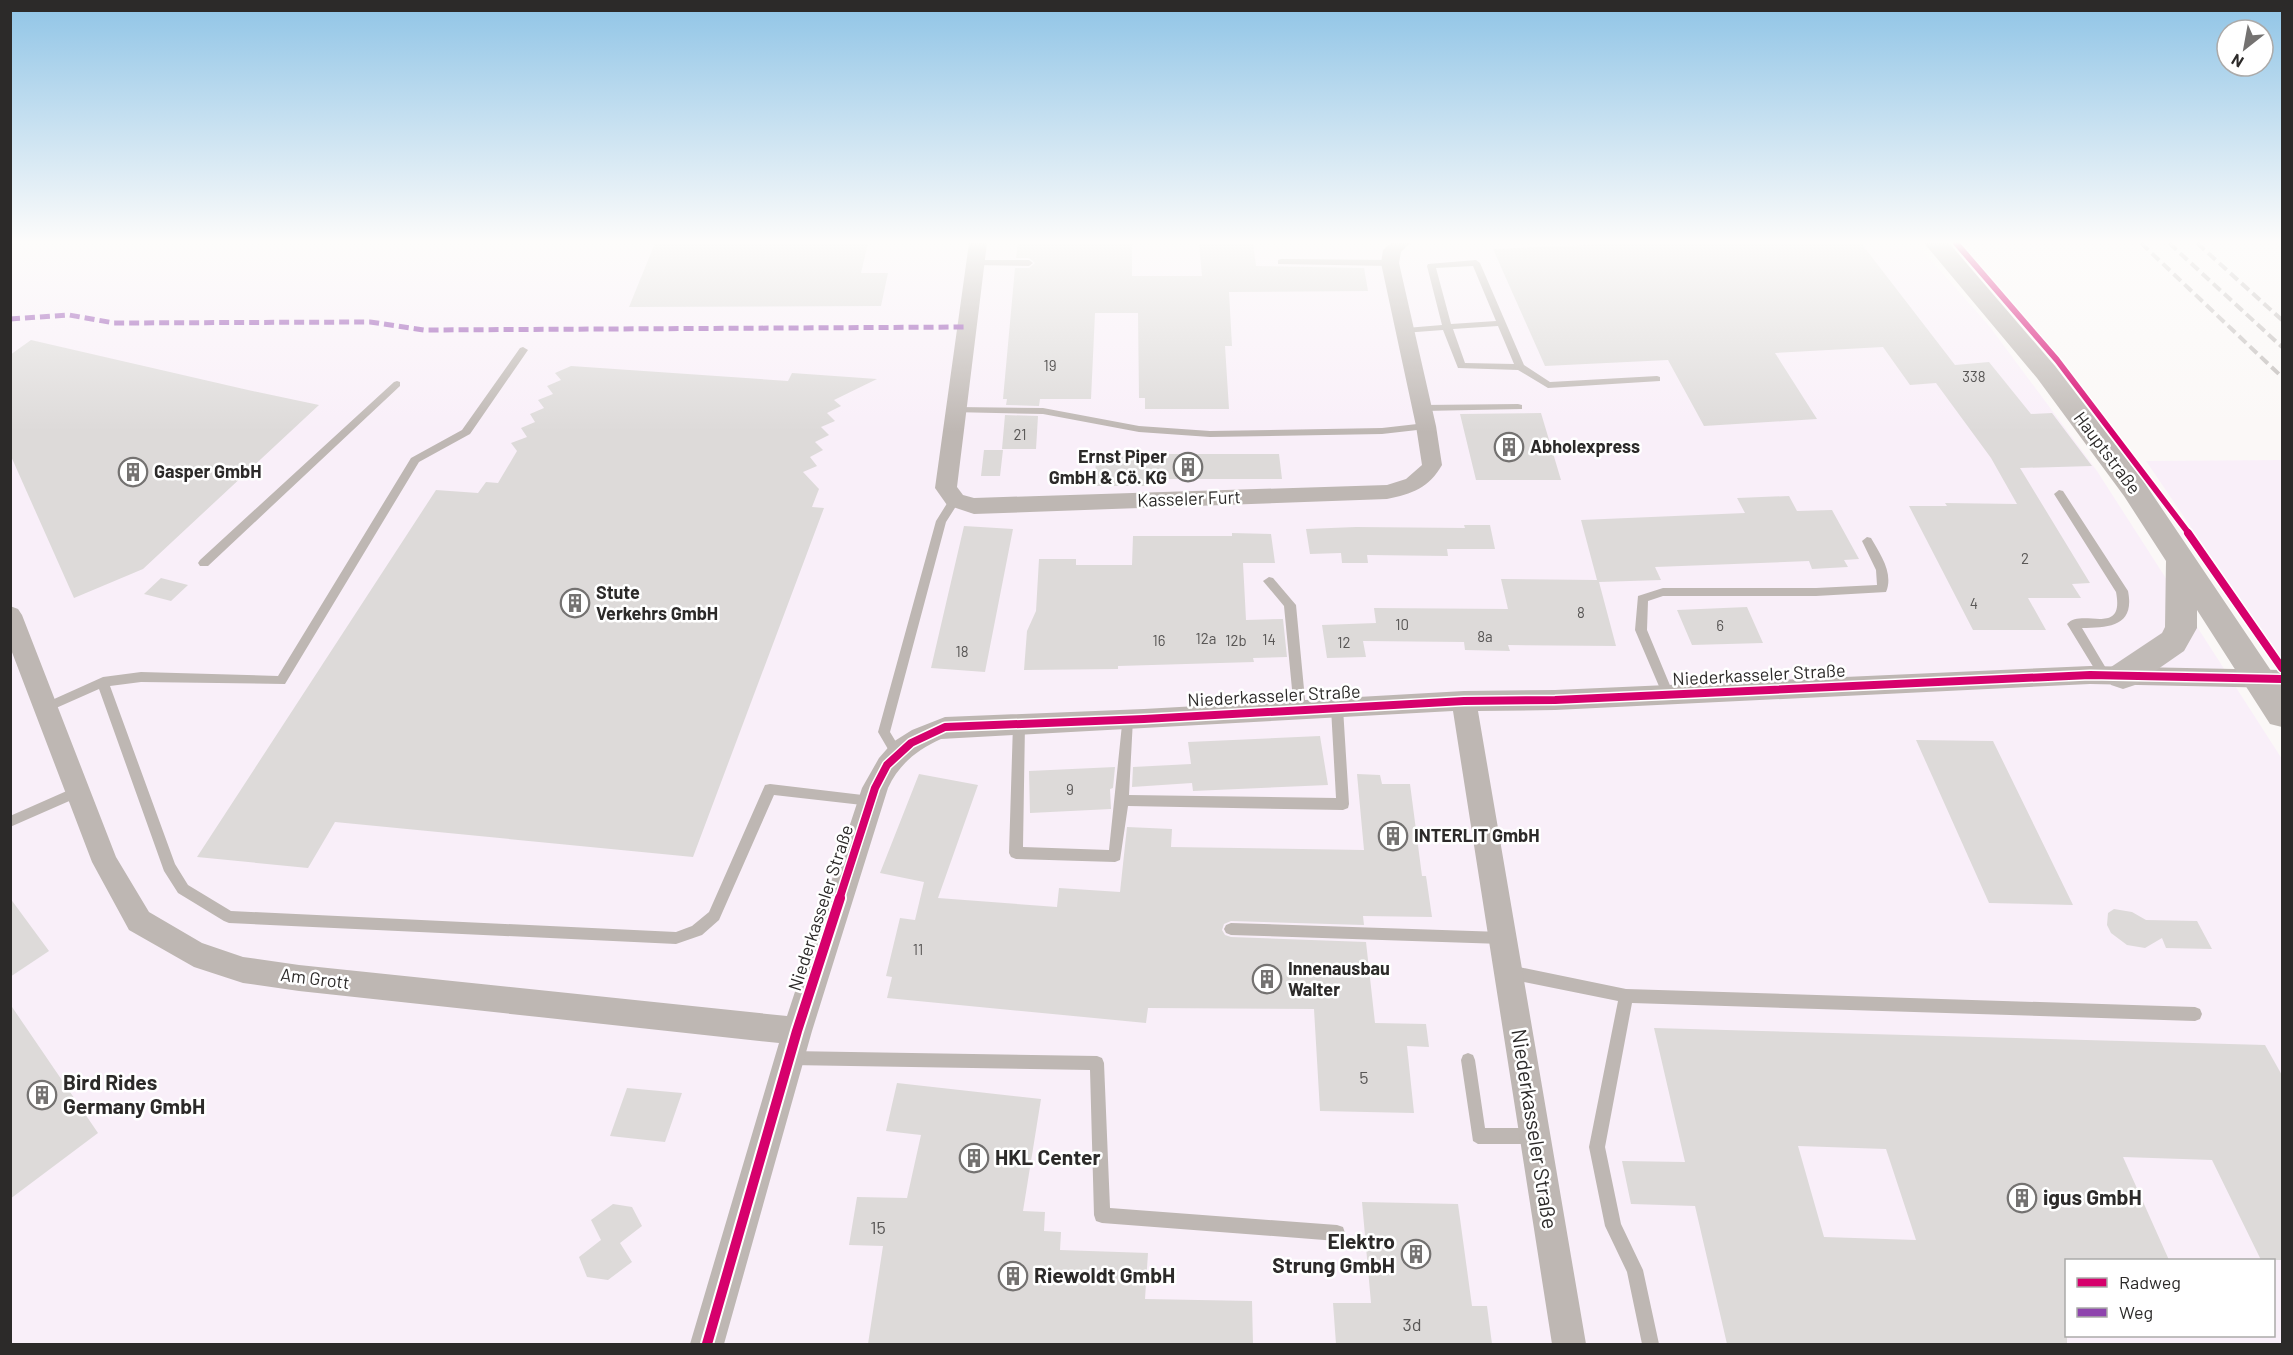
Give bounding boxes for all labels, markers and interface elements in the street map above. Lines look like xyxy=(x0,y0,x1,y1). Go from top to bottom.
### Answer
north arrow xyxy=(2215,18,2275,78)
text: N xyxy=(2228,50,2246,72)
house number: 19 xyxy=(1043,356,1057,374)
house number: 338 xyxy=(1962,367,1986,385)
street label: Hauptstraße xyxy=(2070,407,2146,498)
house number: 21 xyxy=(1013,425,1027,443)
building icon: Abholexpress xyxy=(1493,431,1525,463)
place label: Abholexpress xyxy=(1530,435,1640,457)
place label: Ernst Piper GmbH & Cö. KG xyxy=(1049,445,1167,488)
building icon: Ernst Piper GmbH & Cö. KG xyxy=(1172,451,1204,483)
building icon: Gasper GmbH xyxy=(117,456,149,488)
place label: Gasper GmbH xyxy=(154,460,262,482)
street label: Kasseler Furt xyxy=(1137,485,1241,511)
house number: 2 xyxy=(2021,549,2029,567)
place label: Stute Verkehrs GmbH xyxy=(596,581,718,624)
building icon: Stute Verkehrs GmbH xyxy=(559,587,591,619)
house number: 4 xyxy=(1970,594,1978,612)
house number: 8 xyxy=(1577,603,1585,621)
house number: 10 xyxy=(1395,615,1409,633)
house number: 6 xyxy=(1716,616,1724,634)
house number: 8a xyxy=(1477,627,1493,645)
house number: 12a xyxy=(1196,629,1216,647)
house number: 14 xyxy=(1262,630,1276,648)
house number: 16 xyxy=(1153,631,1165,649)
house number: 12b xyxy=(1225,631,1247,649)
house number: 12 xyxy=(1337,633,1351,651)
house number: 18 xyxy=(955,642,969,660)
street label: Niederkasseler Straße xyxy=(1672,658,1846,690)
street label: Niederkasseler Straße xyxy=(1187,679,1361,711)
house number: 9 xyxy=(1066,780,1074,798)
building icon: INTERLIT GmbH xyxy=(1377,820,1409,852)
street label: Niederkasseler Straße xyxy=(783,822,857,994)
place label: INTERLIT GmbH xyxy=(1414,824,1539,846)
house number: 11 xyxy=(913,940,923,958)
place label: Innenausbau Walter xyxy=(1288,957,1390,1000)
street label: Am Grott xyxy=(279,963,351,993)
building icon: Innenausbau Walter xyxy=(1251,963,1283,995)
street label: Niederkasseler Straße xyxy=(1507,1027,1564,1231)
house number: 5 xyxy=(1359,1066,1369,1088)
place label: Bird Rides Germany GmbH xyxy=(63,1069,205,1118)
building icon: Bird Rides Germany GmbH xyxy=(26,1079,58,1111)
building icon: HKL Center xyxy=(958,1142,990,1174)
place label: HKL Center xyxy=(995,1144,1101,1169)
building icon: igus GmbH xyxy=(2006,1182,2038,1214)
place label: igus GmbH xyxy=(2043,1184,2142,1209)
house number: 15 xyxy=(870,1216,886,1238)
place label: Elektro Strung GmbH xyxy=(1272,1228,1395,1277)
building icon: Elektro Strung GmbH xyxy=(1400,1238,1432,1270)
legend xyxy=(2065,1259,2275,1337)
building icon: Riewoldt GmbH xyxy=(997,1260,1029,1292)
place label: Riewoldt GmbH xyxy=(1034,1262,1175,1287)
text: Radweg xyxy=(2119,1271,2181,1293)
text: Weg xyxy=(2119,1301,2153,1323)
house number: 3d xyxy=(1402,1313,1422,1335)

